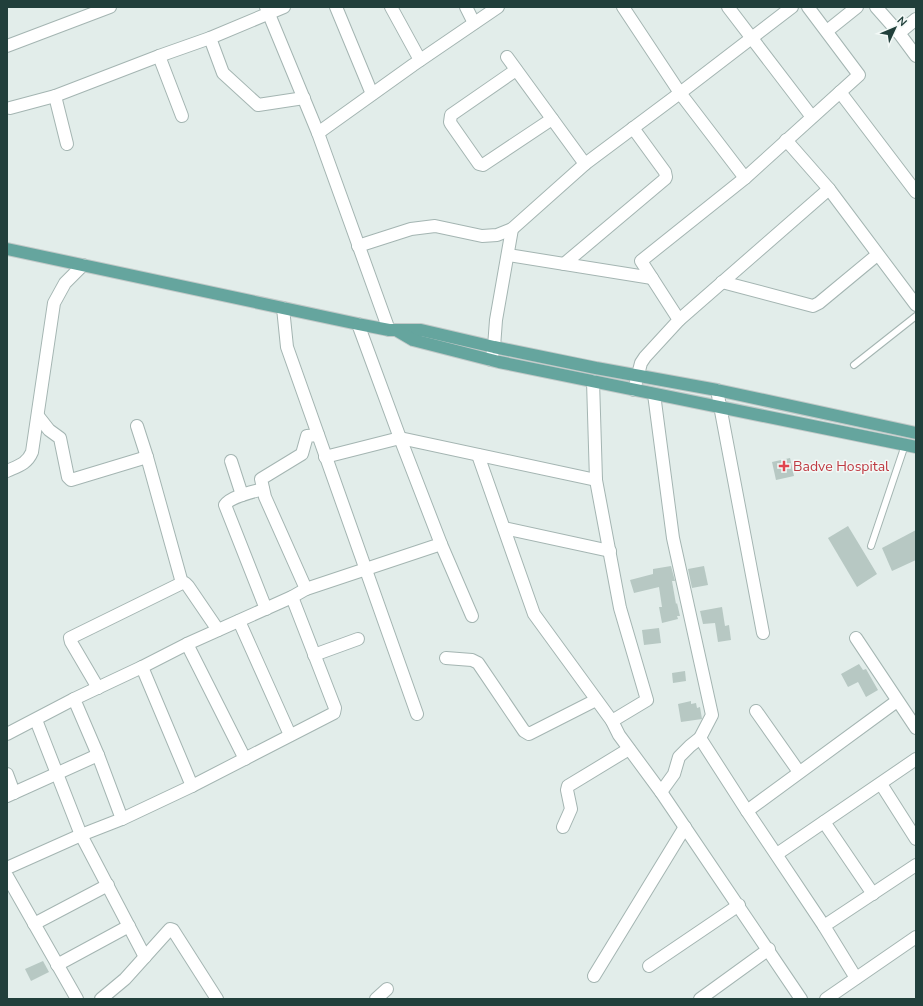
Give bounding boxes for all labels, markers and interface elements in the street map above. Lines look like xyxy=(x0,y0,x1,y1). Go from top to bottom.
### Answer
north arrow xyxy=(875,8,915,48)
text: N xyxy=(894,13,910,30)
place label: Badve Hospital xyxy=(793,457,890,476)
marker: Badve Hospital xyxy=(778,460,790,472)

